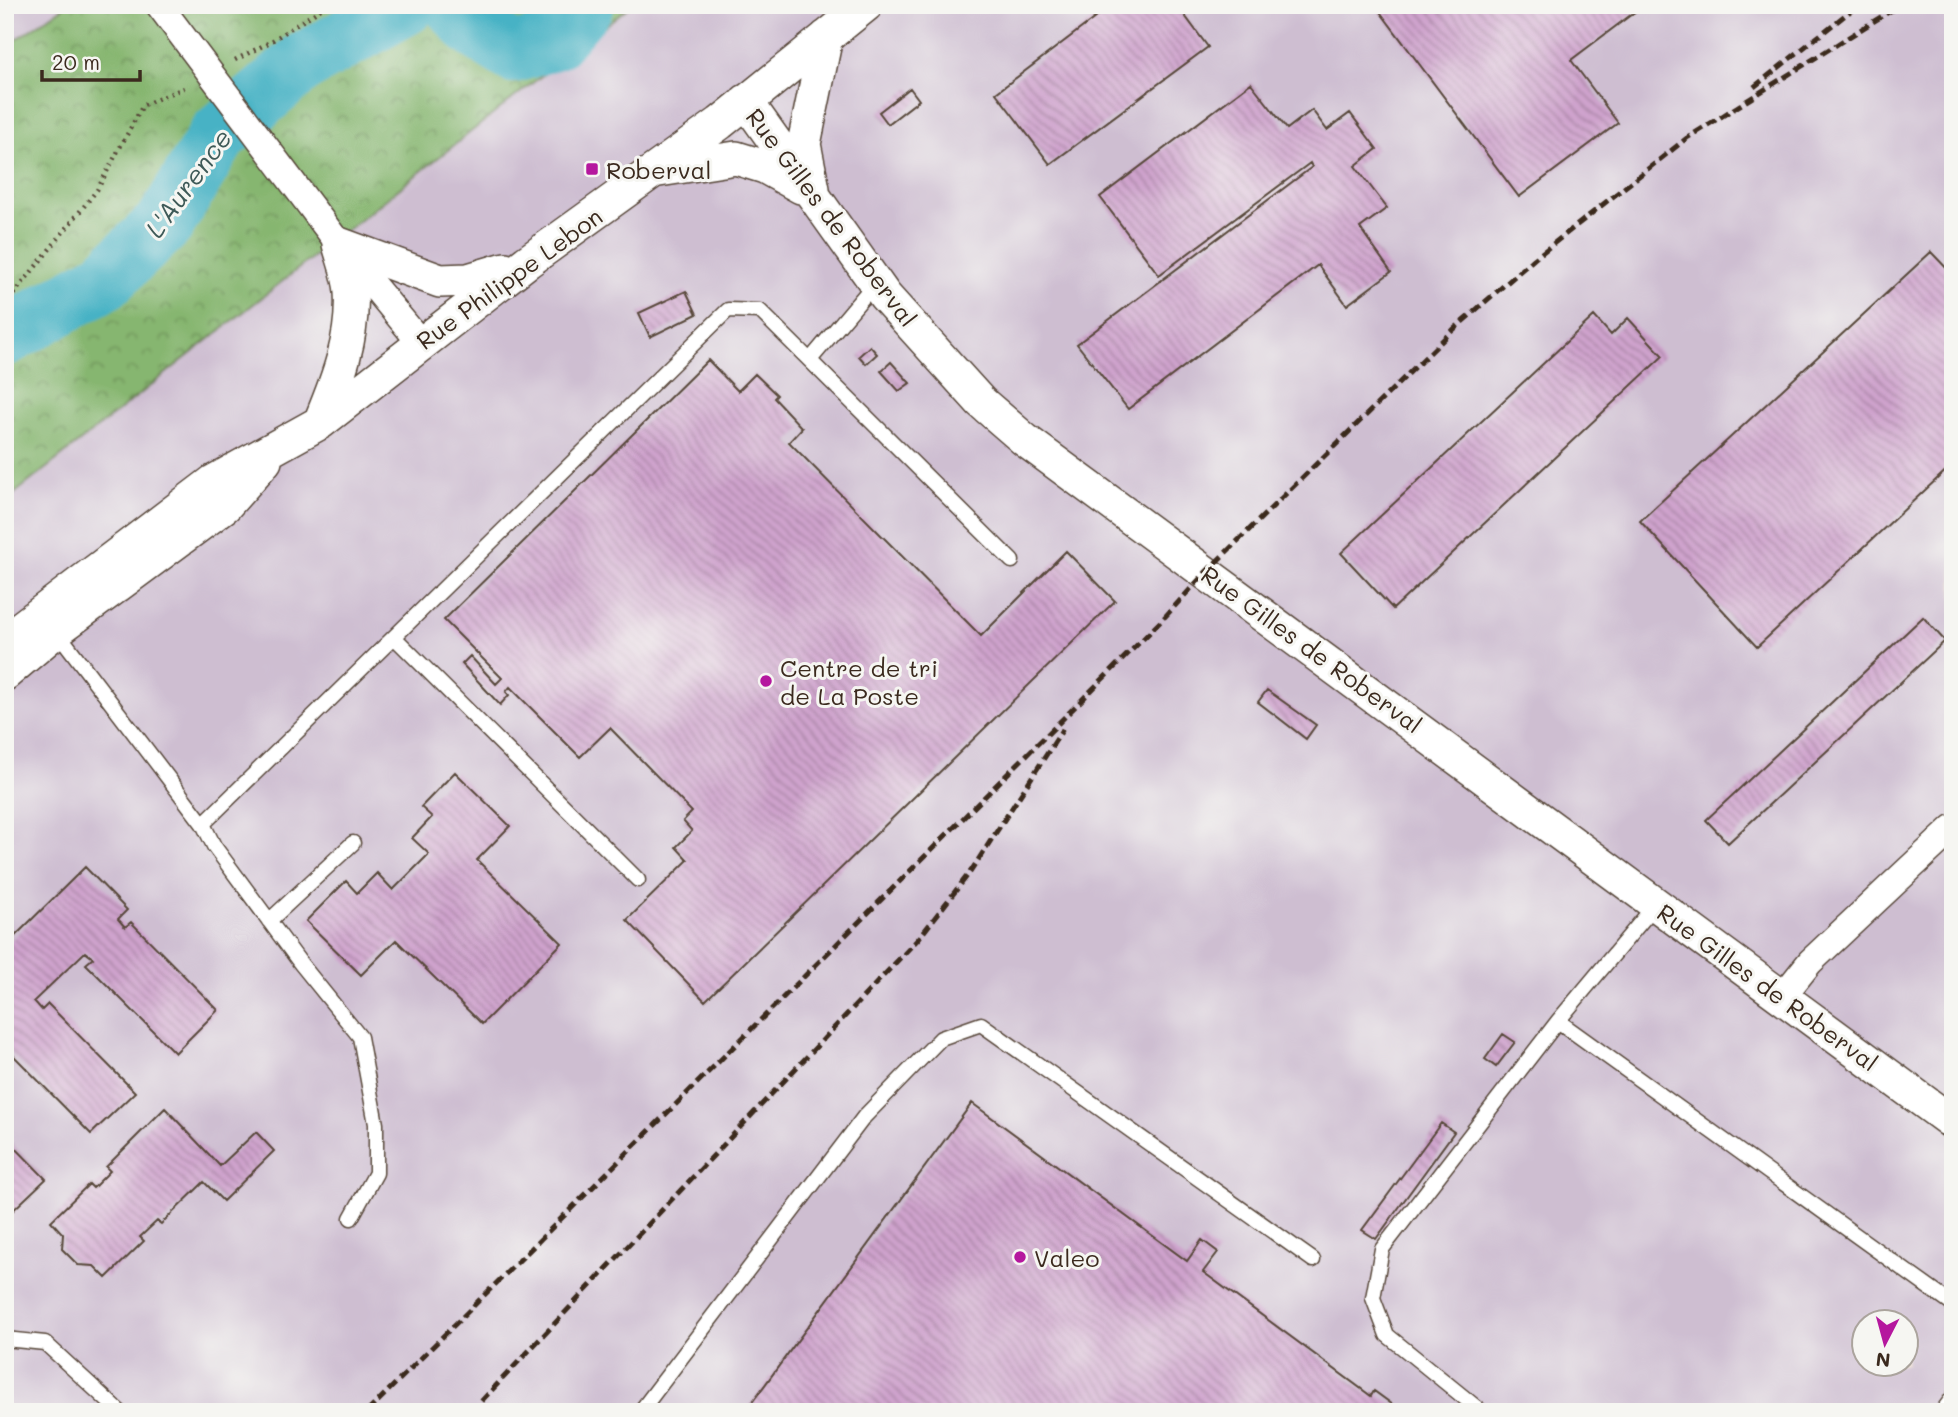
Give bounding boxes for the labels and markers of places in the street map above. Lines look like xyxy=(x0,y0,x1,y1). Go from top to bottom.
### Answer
place label: Roberval xyxy=(606,154,711,185)
marker: Roberval xyxy=(584,161,600,177)
place label: Centre de tri de La Poste xyxy=(780,652,938,711)
marker: Centre de tri de La Poste xyxy=(758,673,774,689)
place label: Valeo xyxy=(1034,1242,1100,1273)
marker: Valeo xyxy=(1012,1249,1028,1265)

